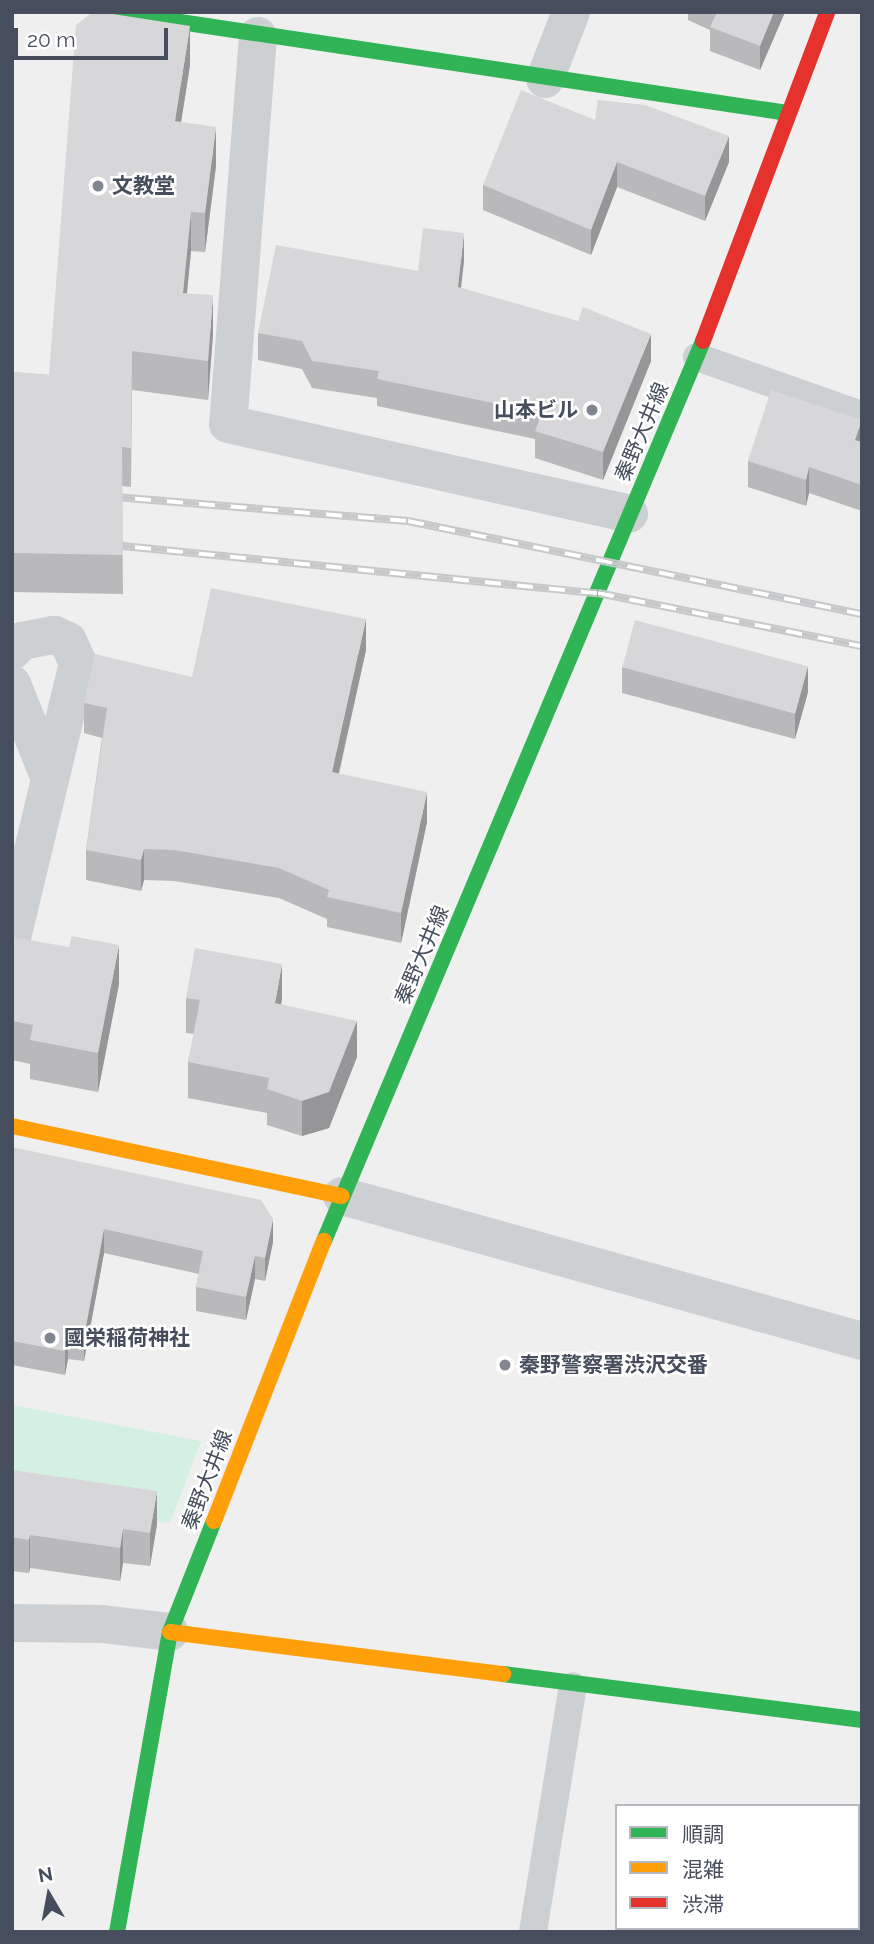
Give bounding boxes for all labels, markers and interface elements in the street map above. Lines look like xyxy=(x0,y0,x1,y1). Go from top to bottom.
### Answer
scale bar xyxy=(18,14,172,58)
text: 20 m xyxy=(27,27,75,52)
place label: 文教堂 xyxy=(112,173,175,199)
marker: 文教堂 xyxy=(90,178,106,194)
street label: 秦野大井線 xyxy=(610,379,674,485)
place label: 山本ビル xyxy=(494,397,578,423)
marker: 山本ビル xyxy=(584,402,600,418)
street label: 秦野大井線 xyxy=(390,902,454,1008)
place label: 國栄稲荷神社 xyxy=(64,1325,190,1351)
marker: 國栄稲荷神社 xyxy=(42,1330,58,1346)
place label: 秦野警察署渋沢交番 xyxy=(519,1352,708,1378)
marker: 秦野警察署渋沢交番 xyxy=(497,1357,513,1373)
street label: 秦野大井線 xyxy=(176,1426,238,1534)
legend xyxy=(615,1804,860,1930)
text: 順調 xyxy=(682,1822,724,1847)
text: 混雑 xyxy=(682,1857,724,1882)
north arrow xyxy=(14,1860,84,1930)
text: N xyxy=(36,1862,54,1886)
text: 渋滞 xyxy=(682,1892,724,1917)

